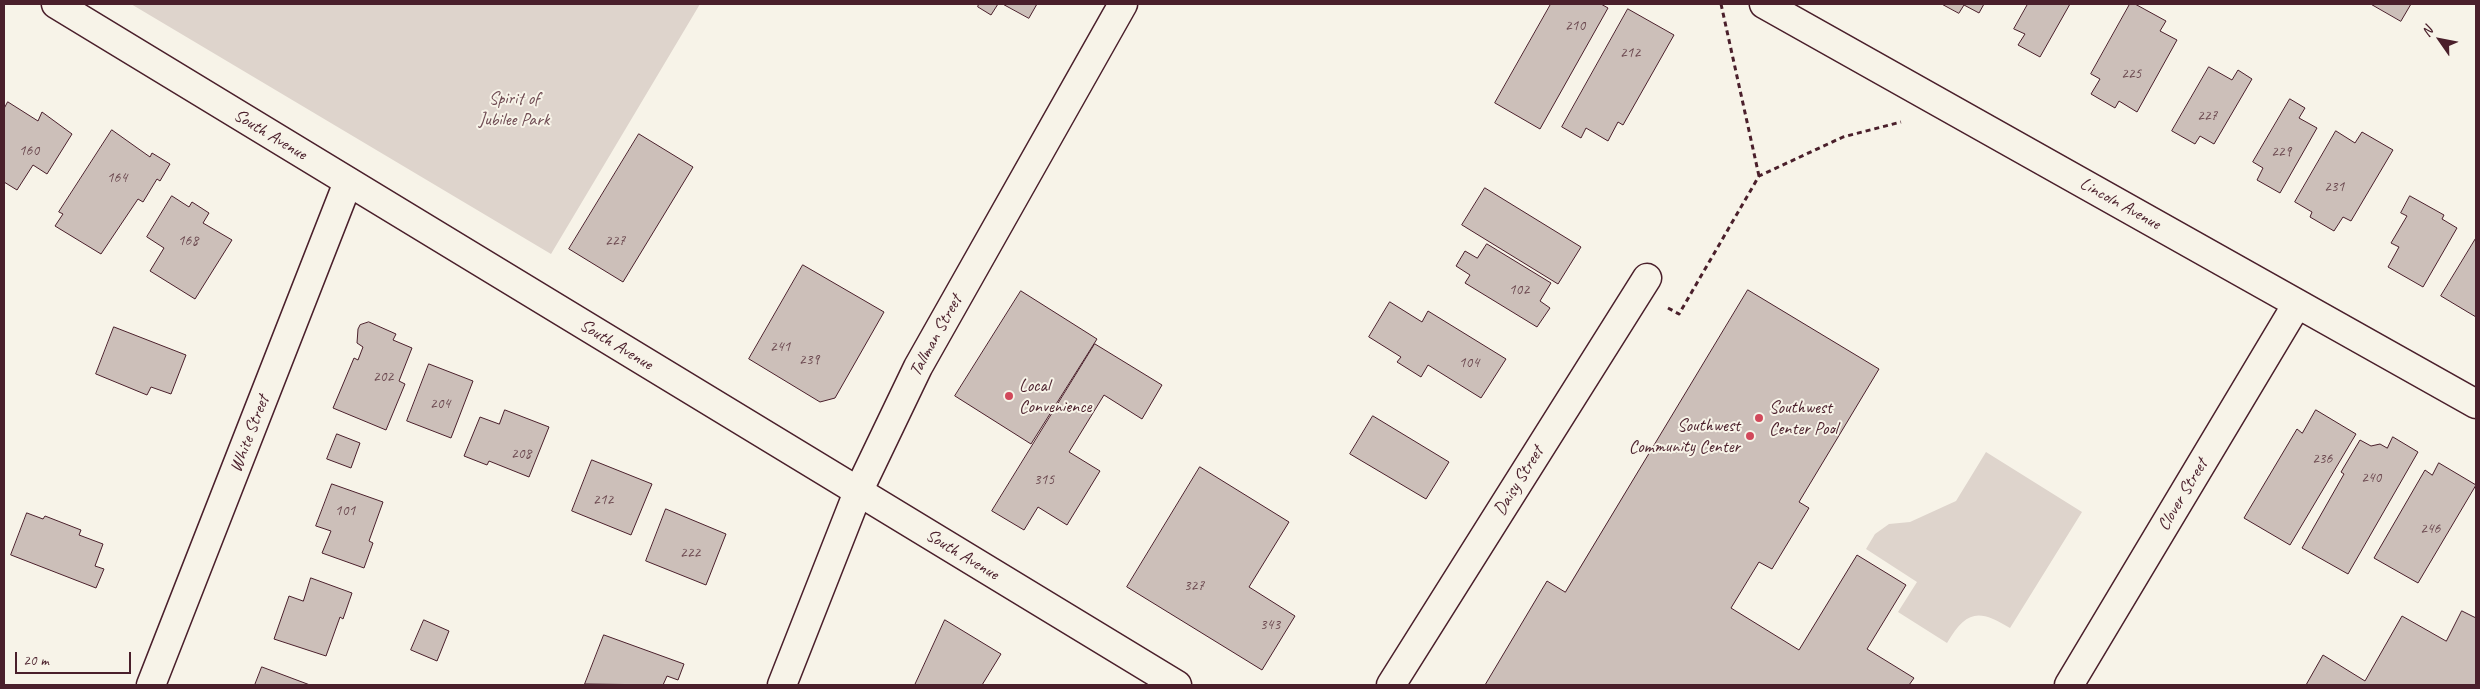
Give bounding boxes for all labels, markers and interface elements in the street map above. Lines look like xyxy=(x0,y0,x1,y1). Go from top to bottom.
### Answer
north arrow xyxy=(2415,15,2465,65)
house number: 210 xyxy=(1565,17,1585,35)
text: N xyxy=(2418,23,2436,40)
house number: 212 xyxy=(1620,44,1640,62)
house number: 225 xyxy=(2121,65,2141,83)
park label: Spirit of Jubilee Park xyxy=(479,88,549,130)
street label: South Avenue xyxy=(230,105,310,165)
house number: 227 xyxy=(2197,107,2217,125)
house number: 160 xyxy=(19,142,39,160)
house number: 229 xyxy=(2271,143,2291,161)
house number: 164 xyxy=(107,169,127,187)
street label: Lincoln Avenue xyxy=(2076,173,2164,235)
house number: 231 xyxy=(2324,178,2344,196)
house number: 168 xyxy=(178,232,198,250)
house number: 227 xyxy=(605,232,625,250)
house number: 102 xyxy=(1509,281,1529,299)
street label: Tallman Street xyxy=(905,292,967,380)
street label: South Avenue xyxy=(576,315,656,375)
house number: 241 xyxy=(770,338,790,356)
house number: 239 xyxy=(799,351,819,369)
house number: 104 xyxy=(1459,354,1479,372)
house number: 202 xyxy=(373,368,393,386)
place label: Local Convenience xyxy=(1019,375,1091,418)
marker: Local Convenience xyxy=(1003,390,1015,402)
street label: White Street xyxy=(225,393,275,475)
house number: 204 xyxy=(430,395,450,413)
place label: Southwest Center Pool xyxy=(1769,397,1838,439)
marker: Southwest Center Pool xyxy=(1753,412,1765,424)
place label: Southwest Community Center xyxy=(1629,415,1740,458)
marker: Southwest Community Center xyxy=(1744,430,1756,442)
street label: Daisy Street xyxy=(1489,442,1549,520)
house number: 208 xyxy=(511,445,531,463)
house number: 236 xyxy=(2312,450,2332,468)
street label: Clover Street xyxy=(2153,455,2213,535)
house number: 240 xyxy=(2361,469,2381,487)
house number: 315 xyxy=(1034,471,1054,489)
house number: 212 xyxy=(593,491,613,509)
house number: 101 xyxy=(335,502,355,520)
house number: 246 xyxy=(2420,520,2440,538)
street label: South Avenue xyxy=(922,525,1002,585)
house number: 222 xyxy=(680,544,700,562)
house number: 327 xyxy=(1184,577,1204,595)
house number: 343 xyxy=(1260,616,1280,634)
scale bar xyxy=(18,642,134,674)
text: 20 m xyxy=(23,651,49,670)

